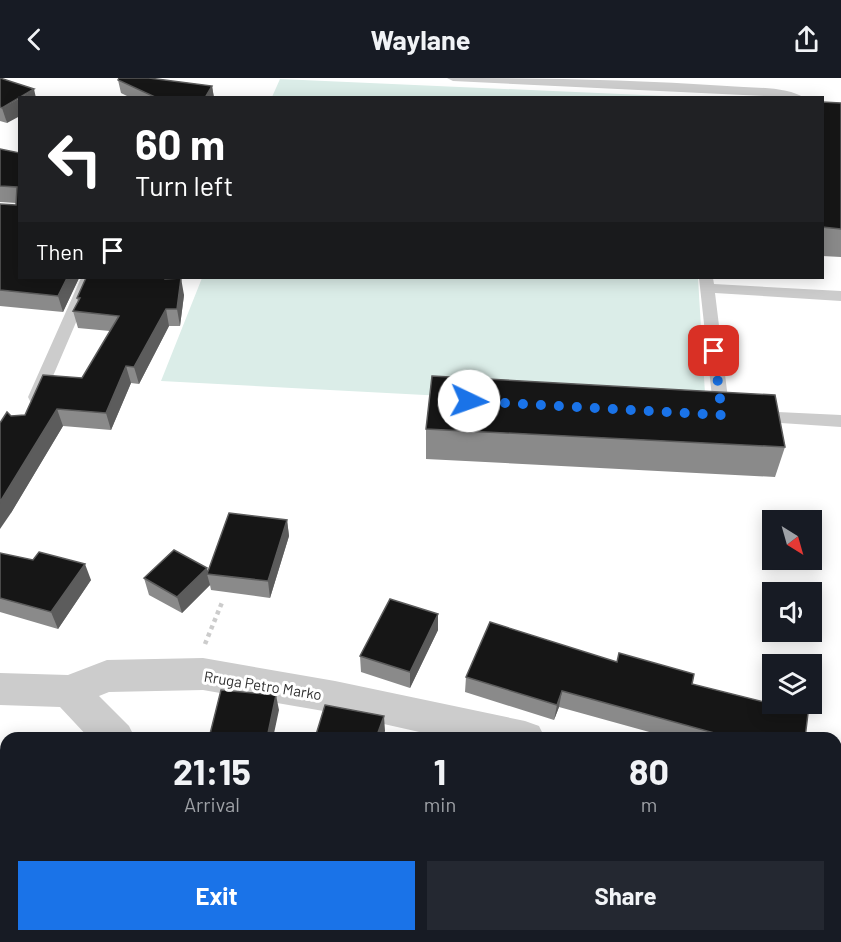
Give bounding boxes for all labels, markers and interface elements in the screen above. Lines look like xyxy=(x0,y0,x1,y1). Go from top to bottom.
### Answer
icon: back xyxy=(18,23,51,56)
text: Waylane xyxy=(371,23,470,55)
icon: share xyxy=(790,23,823,56)
text: 60 m xyxy=(135,118,225,168)
icon: left xyxy=(36,120,114,198)
text: Turn left xyxy=(135,169,233,201)
icon: arrive xyxy=(96,234,129,267)
text: Then xyxy=(36,238,84,264)
pin xyxy=(688,325,739,376)
icon: arrive xyxy=(697,334,730,367)
position arrow xyxy=(437,369,501,433)
north arrow xyxy=(762,510,822,570)
map controls xyxy=(762,510,822,714)
button: sound xyxy=(762,582,822,642)
button: layers xyxy=(762,654,822,714)
street label: Rruga Petro Marko xyxy=(203,667,323,703)
text: 21:15 xyxy=(173,749,251,792)
text: 1 xyxy=(434,749,446,792)
text: 80 xyxy=(629,749,669,792)
text: Arrival xyxy=(184,792,240,816)
text: min xyxy=(424,792,456,816)
text: m xyxy=(641,792,657,816)
button: Exit xyxy=(18,861,415,930)
button: Share xyxy=(427,861,824,930)

